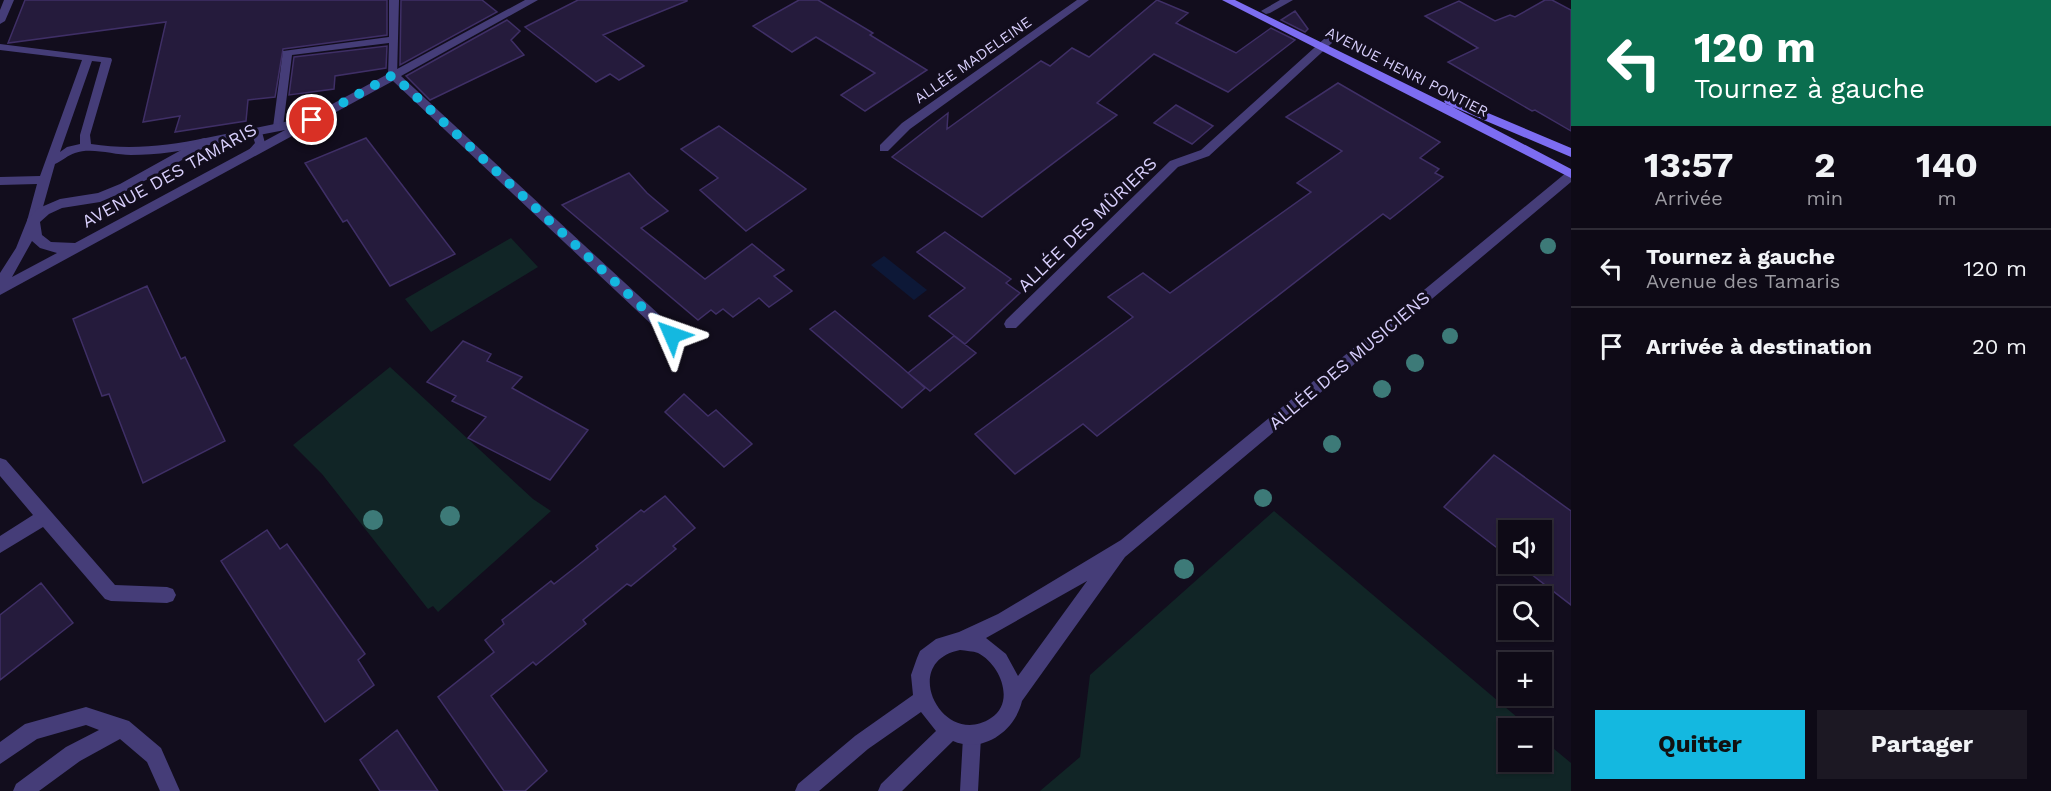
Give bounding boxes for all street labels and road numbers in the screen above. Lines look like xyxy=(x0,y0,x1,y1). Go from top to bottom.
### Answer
street label: ALLÉE MADELEINE xyxy=(911,13,1035,107)
street label: AVENUE HENRI PONTIER xyxy=(1323,23,1491,121)
street label: AVENUE DES TAMARIS xyxy=(78,118,260,232)
street label: ALLÉE DES MÛRIERS xyxy=(1013,152,1161,296)
street label: ALLÉE DES MUSICIENS xyxy=(1264,287,1434,433)

